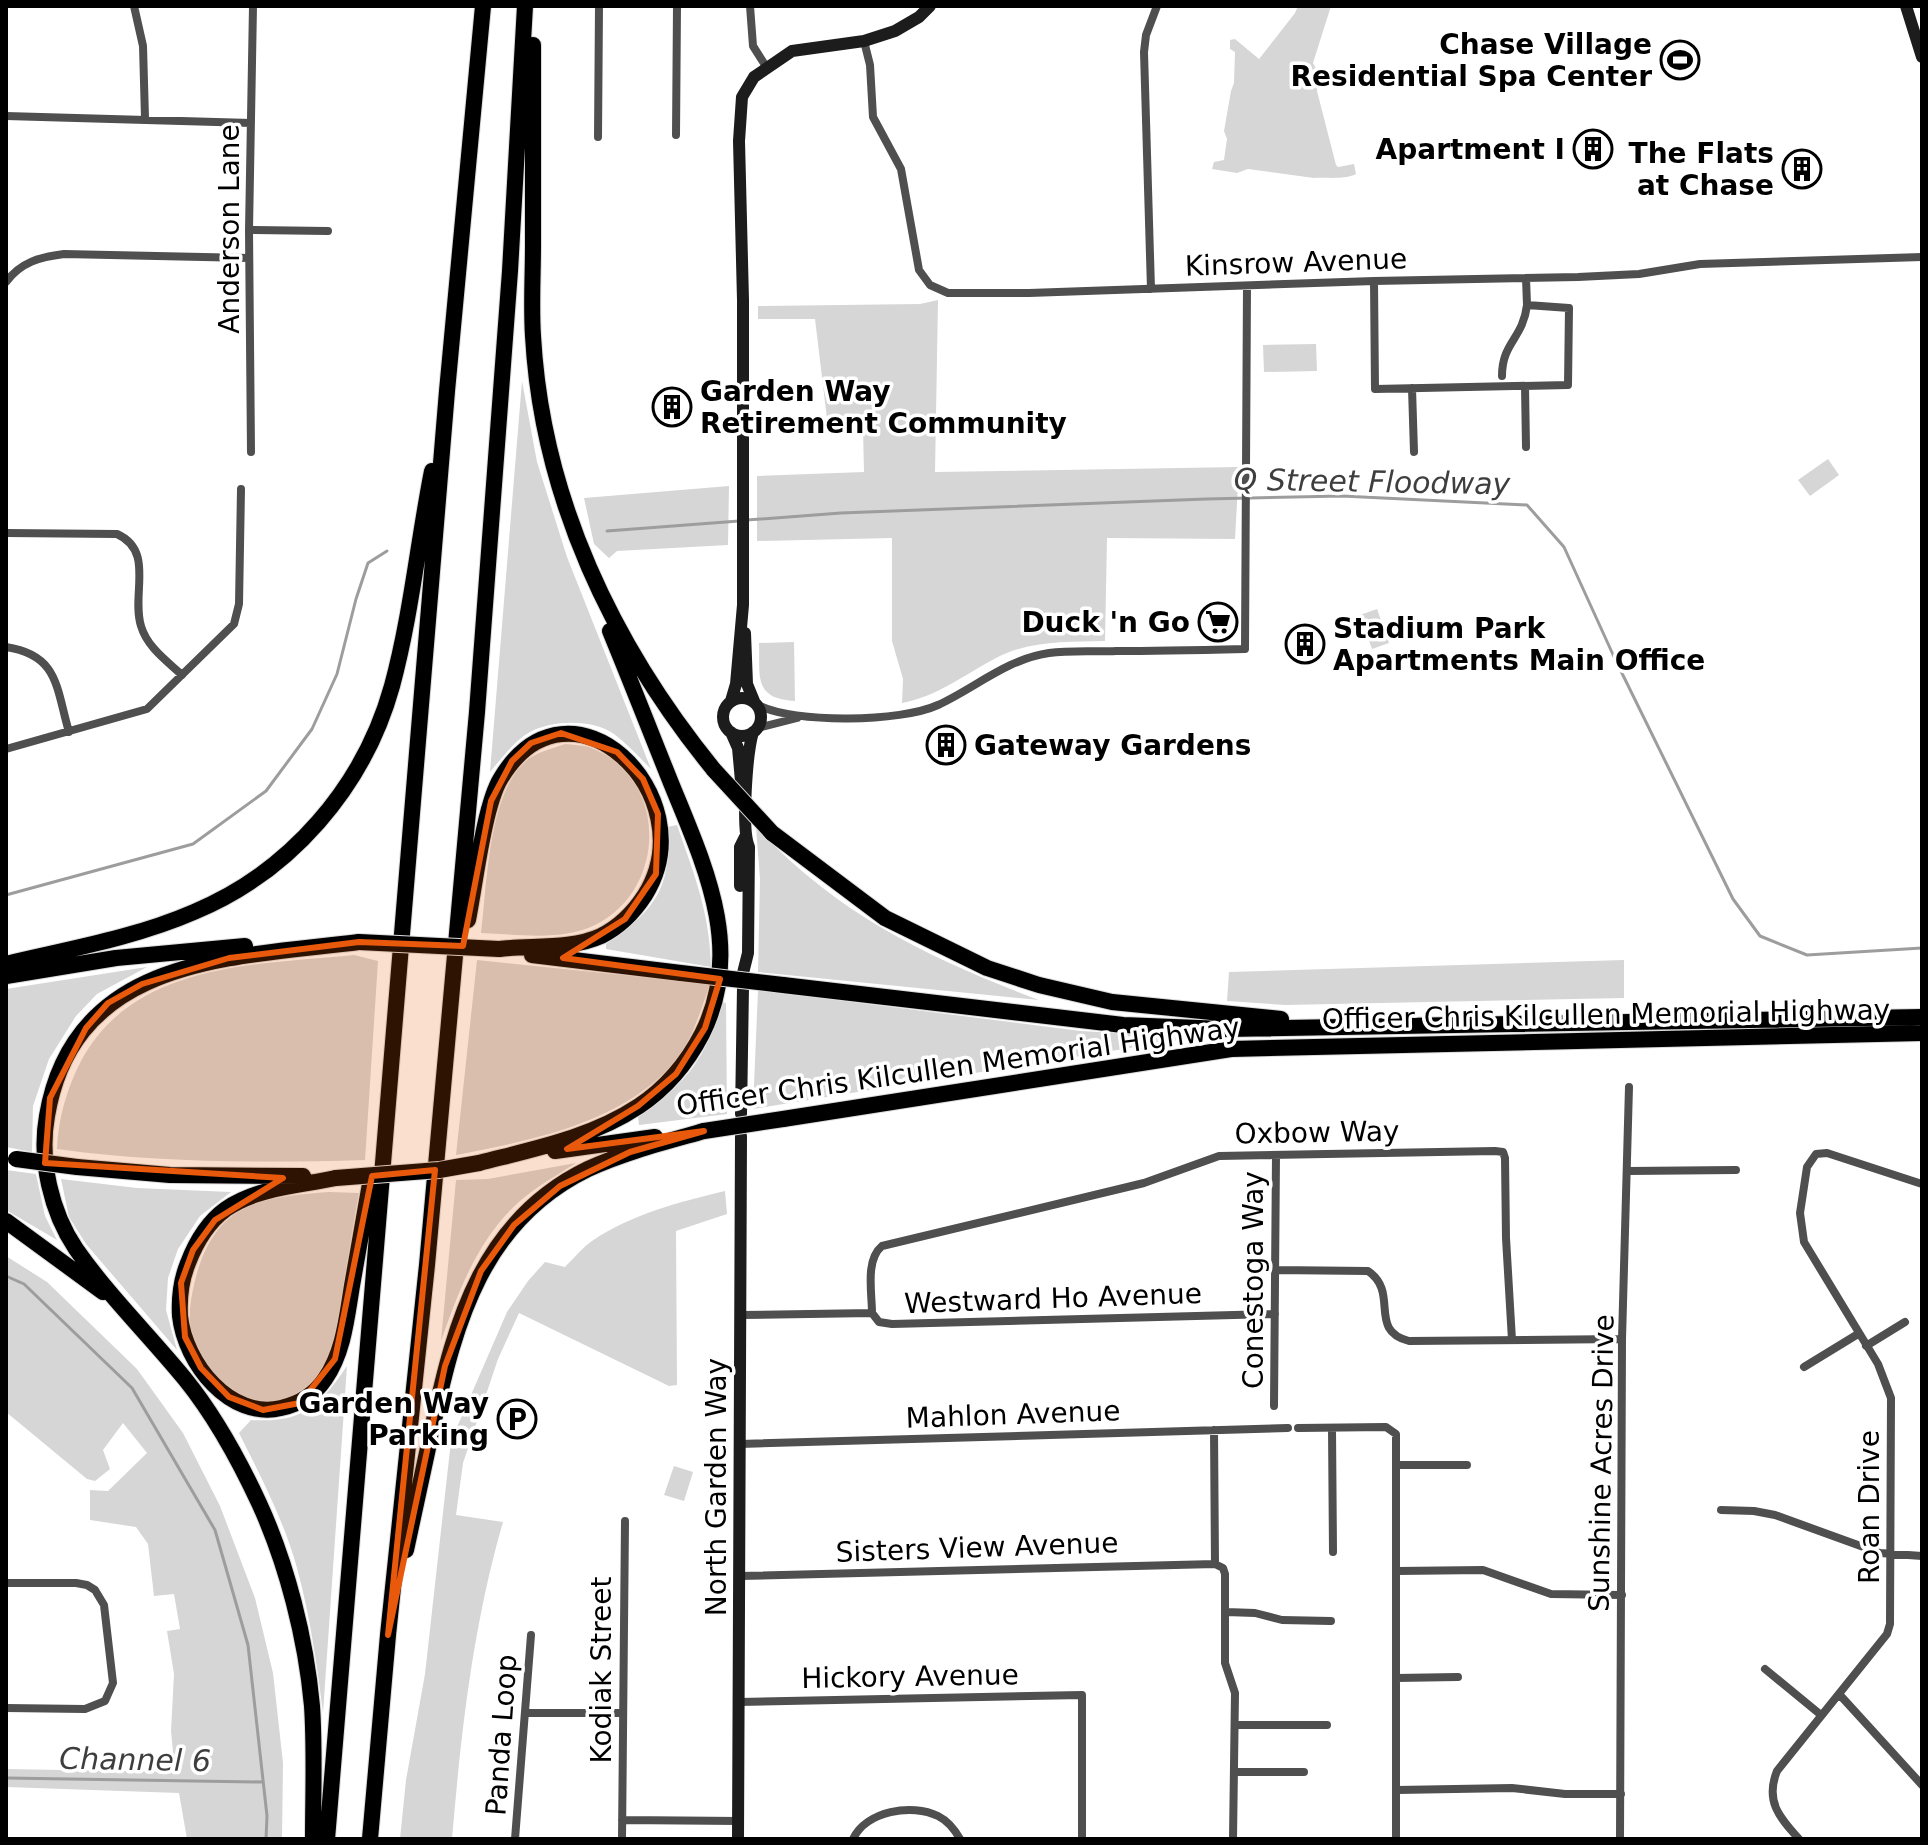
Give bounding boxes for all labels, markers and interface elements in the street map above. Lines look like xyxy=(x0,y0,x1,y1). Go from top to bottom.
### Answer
place label: Chase Village Residential Spa Center xyxy=(1290,28,1652,93)
sports icon: Chase Village Residential Spa Center xyxy=(1659,39,1701,81)
street label: Anderson Lane xyxy=(213,124,246,334)
building icon: Apartment I xyxy=(1572,128,1614,170)
place label: Apartment I xyxy=(1376,133,1565,166)
place label: The Flats at Chase xyxy=(1629,137,1774,202)
building icon: The Flats at Chase xyxy=(1781,148,1823,190)
street label: Kinsrow Avenue xyxy=(1184,242,1408,283)
place label: Garden Way Retirement Community xyxy=(700,375,1067,440)
building icon: Garden Way Retirement Community xyxy=(651,386,693,428)
water label: Q Street Floodway xyxy=(1233,462,1512,501)
supermarket icon: Duck 'n Go xyxy=(1197,601,1239,643)
place label: Duck 'n Go xyxy=(1021,606,1190,639)
place label: Stadium Park Apartments Main Office xyxy=(1333,612,1705,677)
building icon: Stadium Park Apartments Main Office xyxy=(1284,623,1326,665)
building icon: Gateway Gardens xyxy=(925,724,967,766)
place label: Gateway Gardens xyxy=(974,729,1251,762)
street label: Officer Chris Kilcullen Memorial Highway xyxy=(1321,993,1891,1036)
street label: Officer Chris Kilcullen Memorial Highway xyxy=(674,1011,1242,1122)
street label: Oxbow Way xyxy=(1234,1115,1400,1150)
street label: Conestoga Way xyxy=(1237,1171,1270,1389)
street label: Westward Ho Avenue xyxy=(904,1277,1202,1320)
street label: Sunshine Acres Drive xyxy=(1582,1314,1621,1612)
street label: North Garden Way xyxy=(700,1358,733,1616)
place label: Garden Way Parking xyxy=(298,1387,489,1452)
street label: Mahlon Avenue xyxy=(905,1394,1121,1435)
parking icon: Garden Way Parking xyxy=(496,1398,538,1440)
street label: Roan Drive xyxy=(1853,1430,1886,1584)
street label: Sisters View Avenue xyxy=(835,1526,1119,1569)
street label: Kodiak Street xyxy=(585,1576,618,1764)
street label: Panda Loop xyxy=(479,1653,524,1817)
street label: Hickory Avenue xyxy=(801,1658,1019,1695)
water label: Channel 6 xyxy=(59,1741,211,1778)

